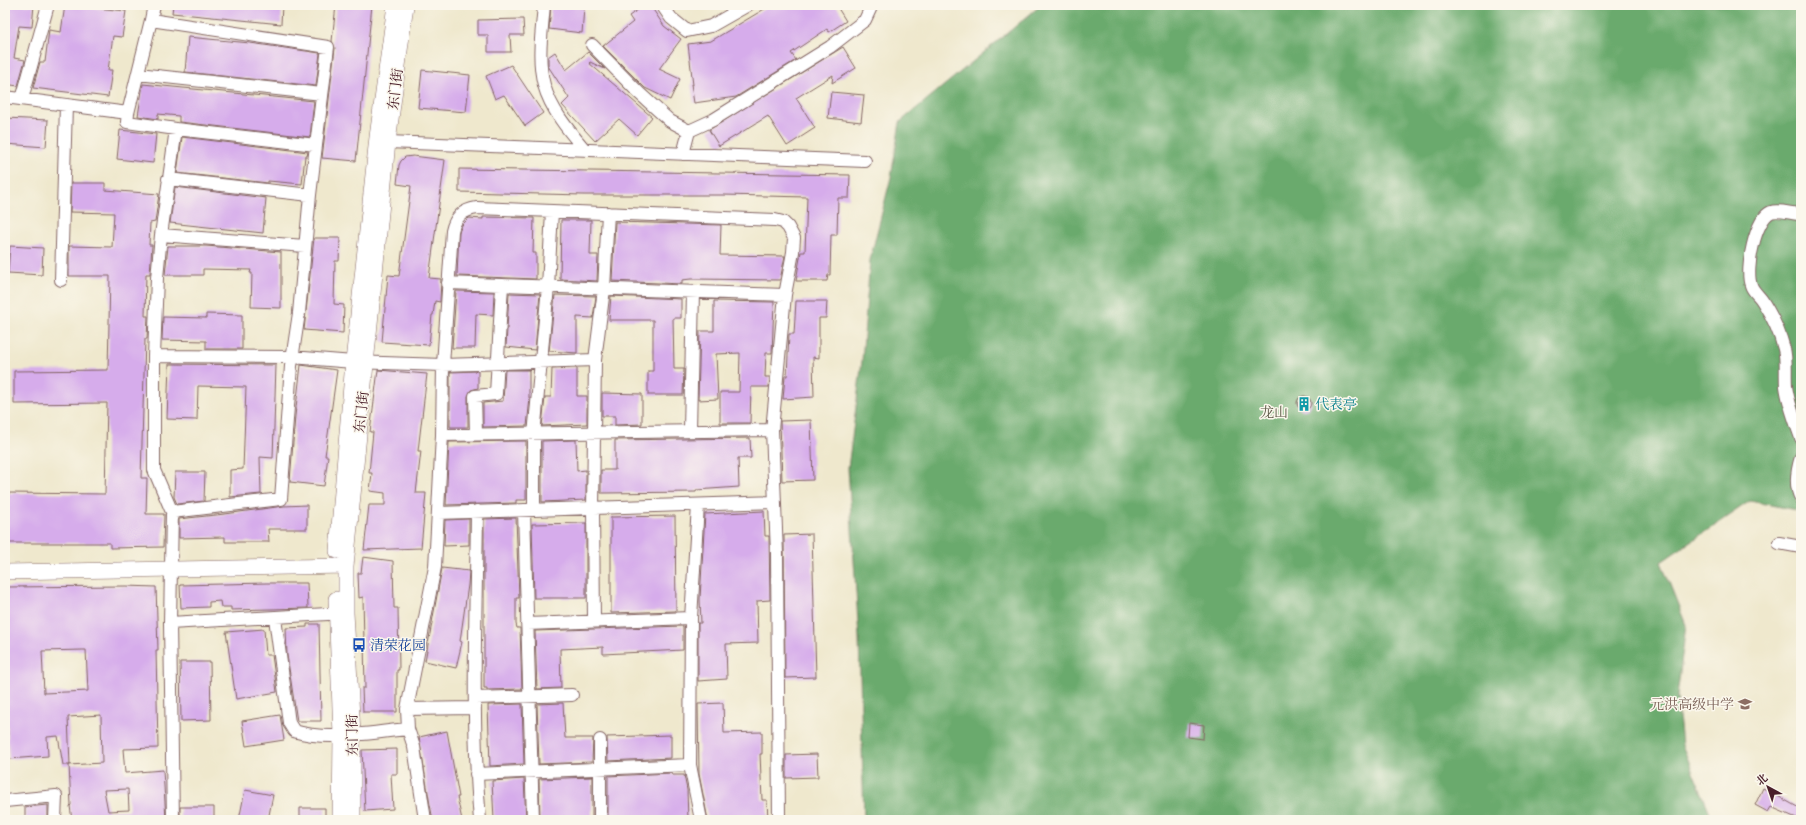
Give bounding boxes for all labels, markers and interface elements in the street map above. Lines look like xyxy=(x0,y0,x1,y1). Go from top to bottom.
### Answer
street label: 东门街 xyxy=(384,67,407,111)
street label: 东门街 xyxy=(350,390,373,434)
place label: 代表亭 xyxy=(1315,395,1357,414)
building icon: 代表亭 xyxy=(1296,396,1312,412)
park label: 龙山 xyxy=(1260,403,1288,422)
place label: 清荣花园 xyxy=(370,636,426,655)
bus stop icon: 清荣花园 xyxy=(351,637,367,653)
place label: 元洪高级中学 xyxy=(1650,695,1734,714)
school or university icon: 元洪高级中学 xyxy=(1737,696,1753,712)
street label: 东门街 xyxy=(343,714,362,756)
north arrow xyxy=(1748,767,1788,807)
text: 北 xyxy=(1753,770,1771,789)

